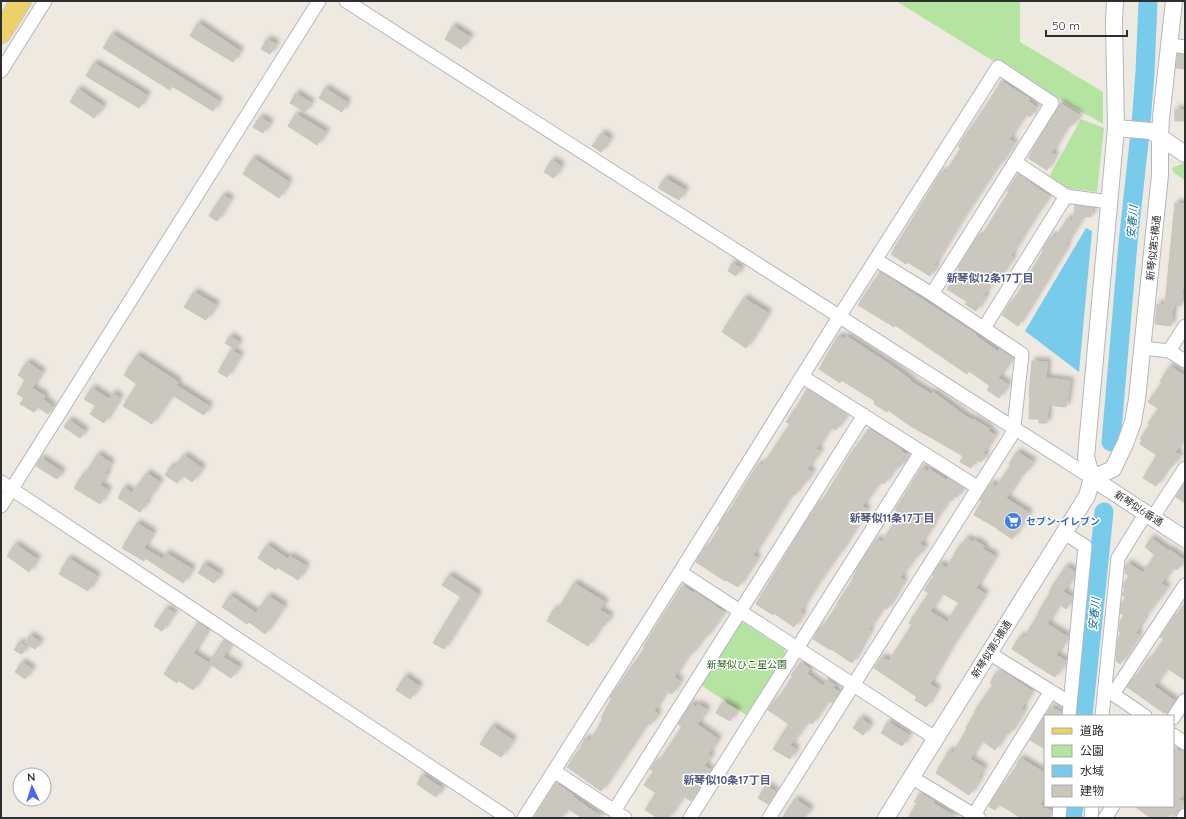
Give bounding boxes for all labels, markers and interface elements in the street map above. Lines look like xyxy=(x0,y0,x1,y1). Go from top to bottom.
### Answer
scale bar xyxy=(1046,12,1127,38)
text: 50 m xyxy=(1052,18,1080,33)
water label: 安春川 xyxy=(1124,204,1140,239)
street label: 新琴似第5横通 xyxy=(1144,215,1163,281)
district label: 新琴似12条17丁目 xyxy=(947,271,1033,285)
street label: 新琴似6番通 xyxy=(1112,488,1165,529)
district label: 新琴似11条17丁目 xyxy=(850,511,934,525)
supermarket icon: セブン-イレブン xyxy=(1003,511,1023,531)
place label: セブン-イレブン xyxy=(1026,515,1100,528)
water label: 安春川 xyxy=(1085,596,1103,631)
street label: 新琴似第5横通 xyxy=(969,618,1014,680)
park label: 新琴似ひこ星公園 xyxy=(707,658,787,671)
legend xyxy=(1044,715,1174,807)
text: 道路 xyxy=(1080,723,1104,738)
text: 公園 xyxy=(1080,743,1104,758)
text: 水域 xyxy=(1080,763,1104,778)
north arrow xyxy=(12,767,52,807)
text: N xyxy=(27,770,36,784)
district label: 新琴似10条17丁目 xyxy=(683,773,771,787)
text: 建物 xyxy=(1080,783,1104,798)

